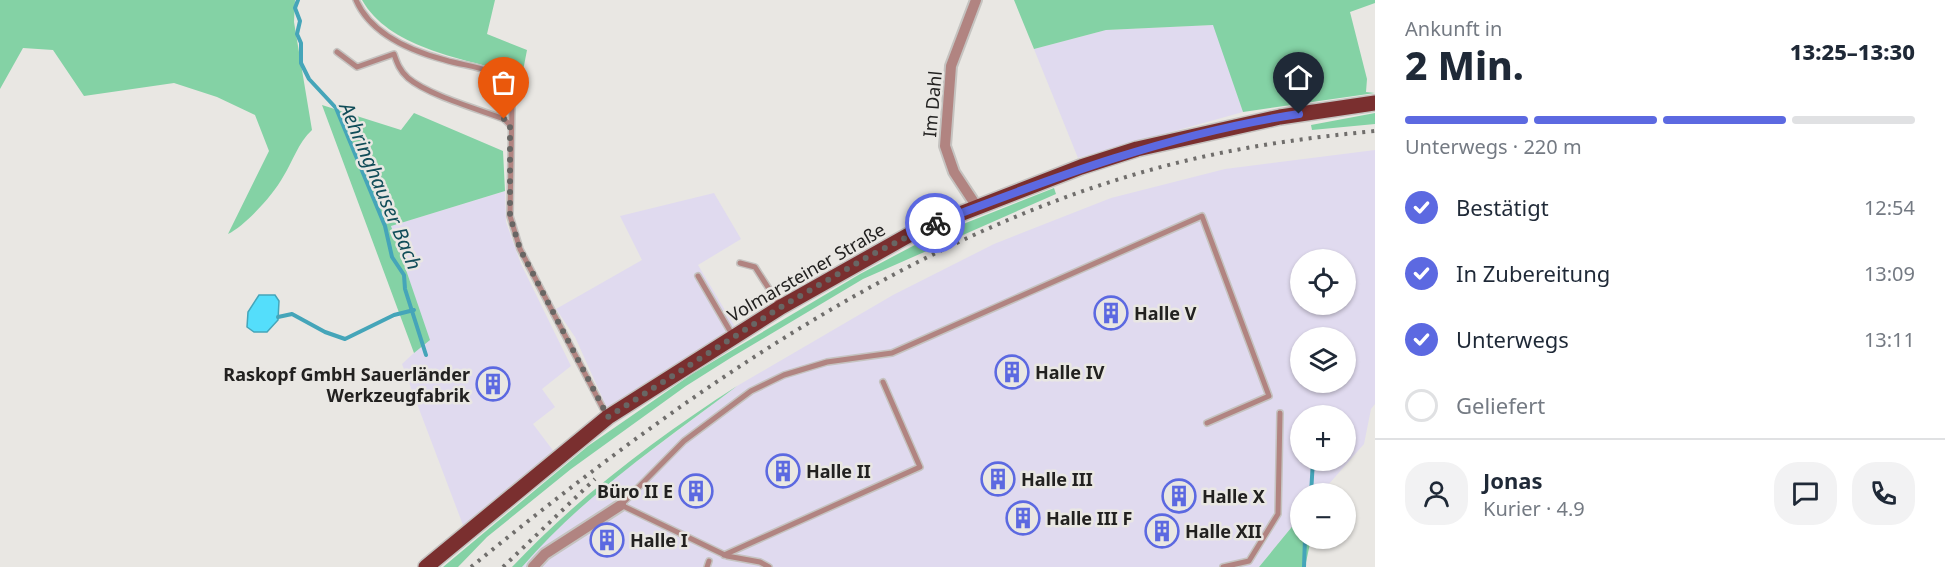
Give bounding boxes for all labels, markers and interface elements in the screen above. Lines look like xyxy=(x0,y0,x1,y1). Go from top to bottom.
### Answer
text: Ankunft in xyxy=(1405,15,1502,42)
text: 13:25–13:30 xyxy=(1790,36,1915,66)
text: 2 Min. xyxy=(1405,38,1524,91)
pin xyxy=(1273,52,1324,114)
pin xyxy=(478,57,529,119)
icon: home xyxy=(1282,61,1315,94)
icon: bag xyxy=(487,66,520,99)
street label: Im Dahl xyxy=(917,70,947,138)
water label: Aehringhauser Bach xyxy=(333,96,428,274)
text: Unterwegs · 220 m xyxy=(1405,133,1582,160)
icon: check xyxy=(1405,191,1438,224)
text: Bestätigt xyxy=(1456,192,1549,222)
courier xyxy=(905,193,965,253)
text: 12:54 xyxy=(1864,194,1915,221)
icon: bike xyxy=(919,207,952,240)
street label: Volmarsteiner Straße xyxy=(723,217,889,327)
map controls xyxy=(1290,249,1356,549)
button: locate xyxy=(1290,249,1356,315)
icon: check xyxy=(1405,257,1438,290)
text: In Zubereitung xyxy=(1456,258,1610,288)
text: 13:09 xyxy=(1864,260,1915,287)
building icon: Halle V xyxy=(1093,295,1129,331)
place label: Halle V xyxy=(1134,301,1197,325)
icon: check xyxy=(1405,323,1438,356)
text: Unterwegs xyxy=(1456,324,1569,354)
text: 13:11 xyxy=(1864,326,1915,353)
button: layers xyxy=(1290,327,1356,393)
building icon: Halle IV xyxy=(994,354,1030,390)
place label: Halle IV xyxy=(1035,360,1105,384)
place label: Raskopf GmbH Sauerländer Werkzeugfabrik xyxy=(223,362,471,407)
building icon: Raskopf GmbH Sauerländer Werkzeugfabrik xyxy=(475,366,511,402)
text: Geliefert xyxy=(1456,390,1545,420)
button: + xyxy=(1290,405,1356,471)
building icon: Halle II xyxy=(765,453,801,489)
place label: Halle II xyxy=(806,459,871,483)
building icon: Halle III xyxy=(980,461,1016,497)
button: person xyxy=(1405,462,1468,525)
button: chat xyxy=(1774,462,1837,525)
button: phone xyxy=(1852,462,1915,525)
text: Jonas xyxy=(1483,465,1543,495)
place label: Halle III xyxy=(1021,467,1093,491)
building icon: Büro II E xyxy=(678,473,714,509)
building icon: Halle X xyxy=(1161,478,1197,514)
place label: Büro II E xyxy=(597,479,673,503)
button: − xyxy=(1290,483,1356,549)
place label: Halle X xyxy=(1202,484,1265,508)
text: Kurier · 4.9 xyxy=(1483,495,1585,522)
building icon: Halle III F xyxy=(1005,500,1041,536)
place label: Halle III F xyxy=(1046,506,1132,530)
building icon: Halle XII xyxy=(1144,513,1180,549)
place label: Halle XII xyxy=(1185,519,1262,543)
building icon: Halle I xyxy=(589,522,625,558)
place label: Halle I xyxy=(630,528,688,552)

